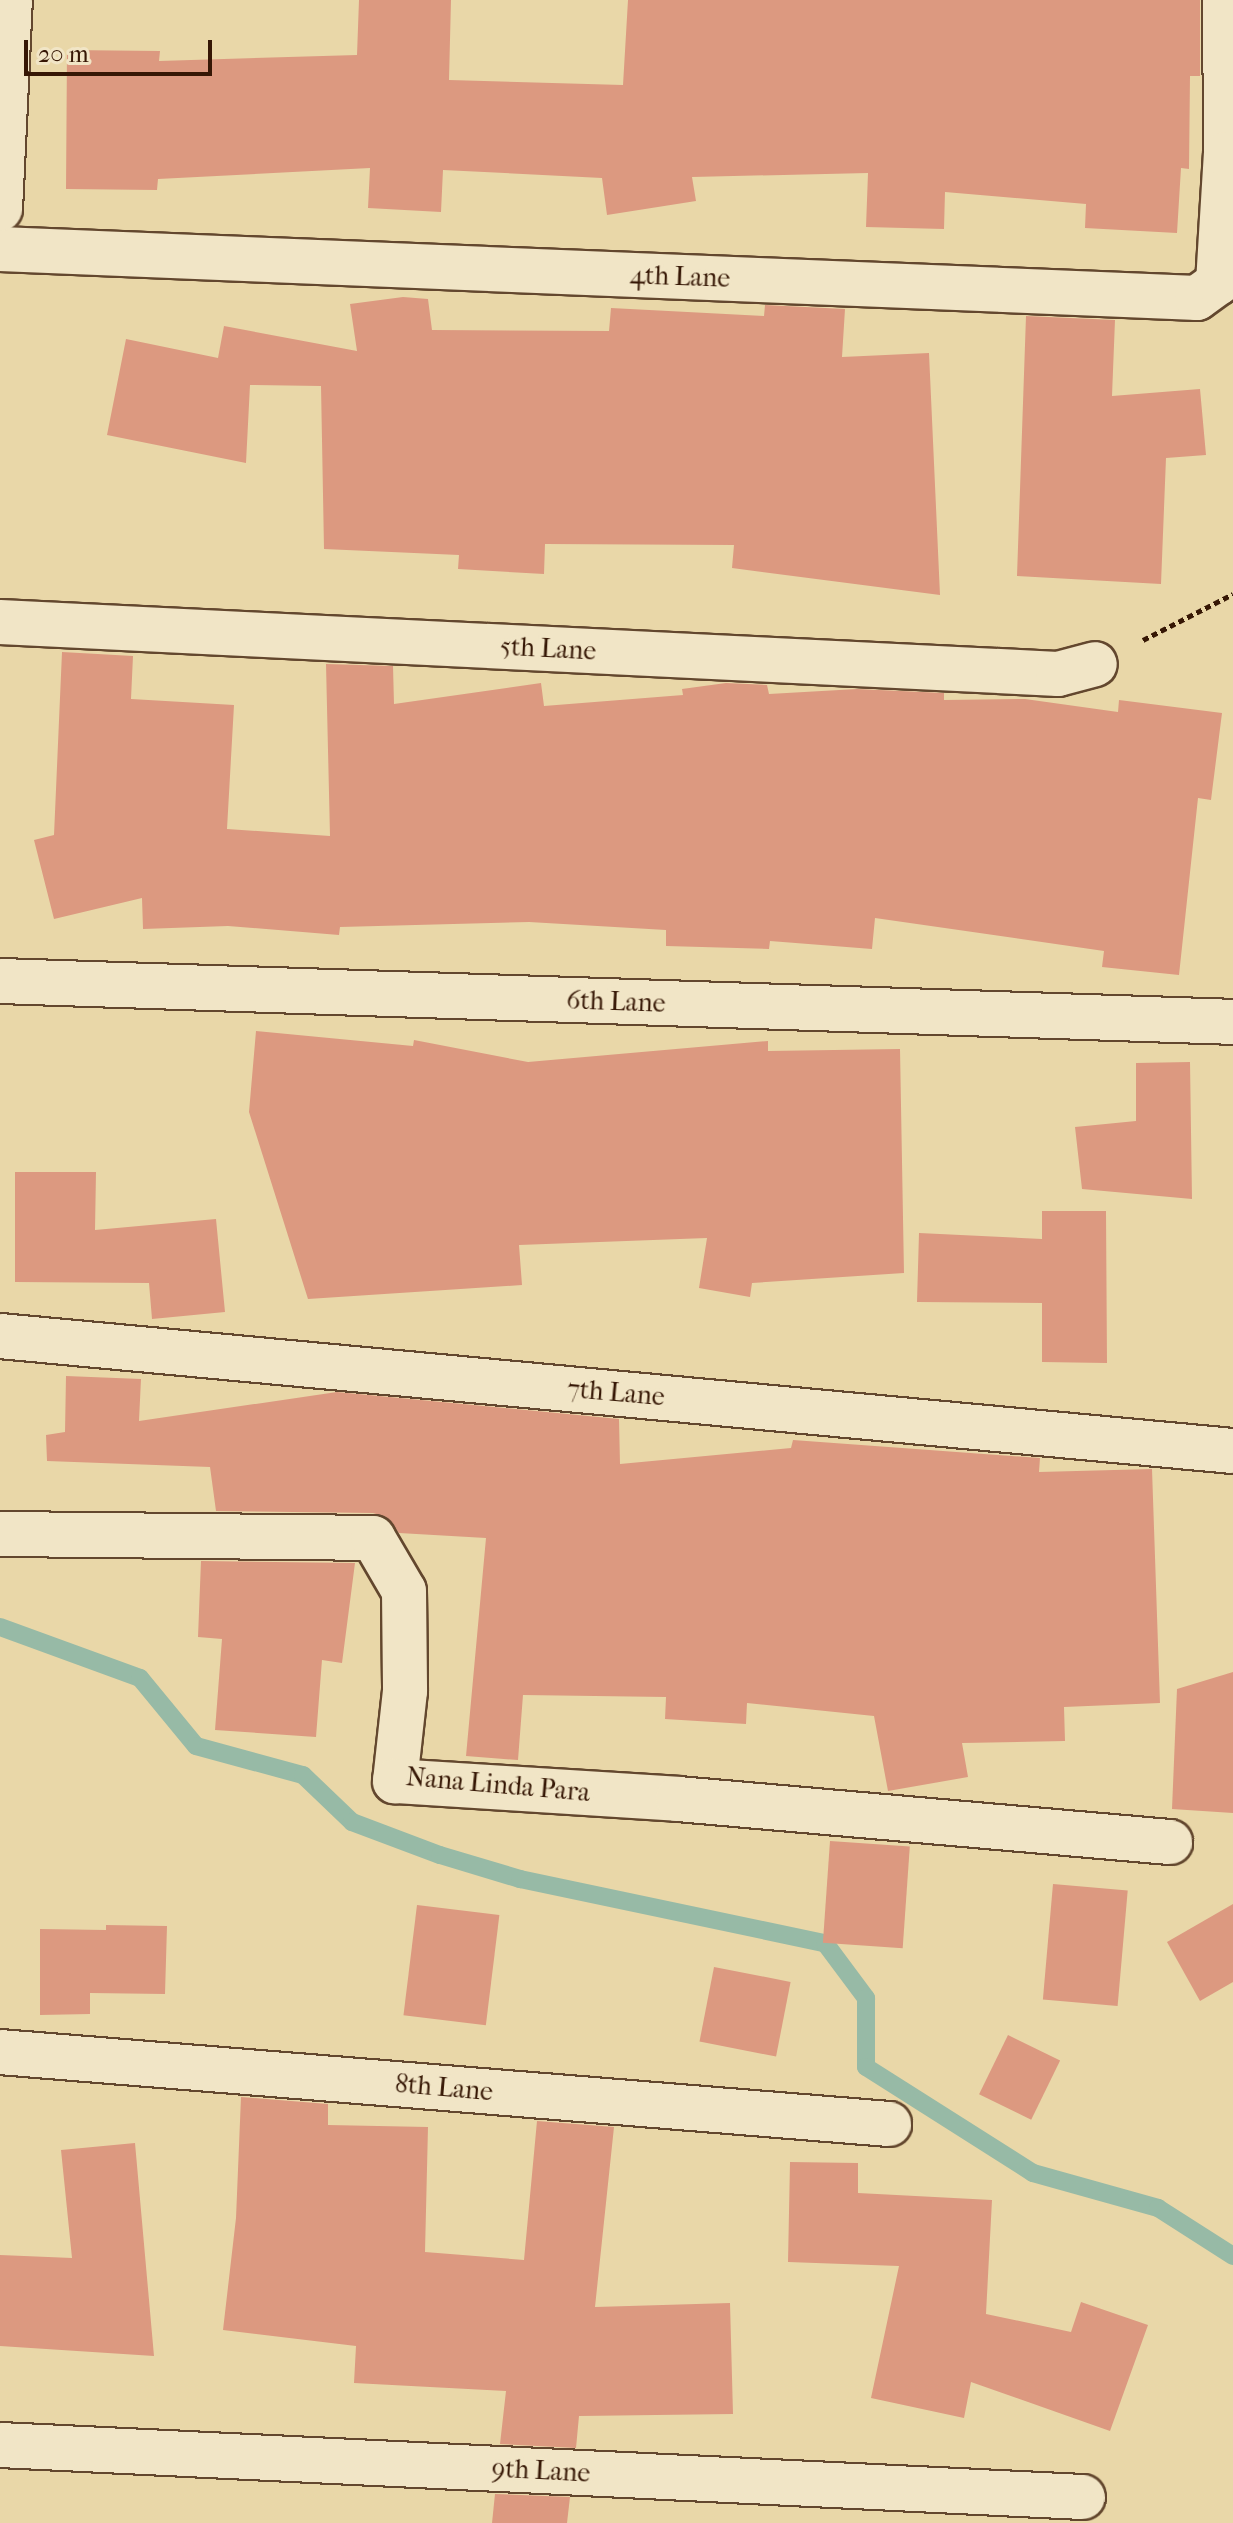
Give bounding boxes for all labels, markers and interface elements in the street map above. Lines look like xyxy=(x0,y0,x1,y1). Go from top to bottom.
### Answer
scale bar xyxy=(28,24,216,74)
text: 20 m xyxy=(38,40,89,68)
street label: 4th Lane xyxy=(629,260,731,294)
street label: 5th Lane xyxy=(499,631,597,667)
street label: 6th Lane xyxy=(566,985,666,1019)
street label: 7th Lane xyxy=(566,1373,666,1413)
street label: Nana Linda Para xyxy=(405,1761,591,1809)
street label: 8th Lane xyxy=(394,2068,494,2108)
street label: 9th Lane xyxy=(491,2453,591,2489)

